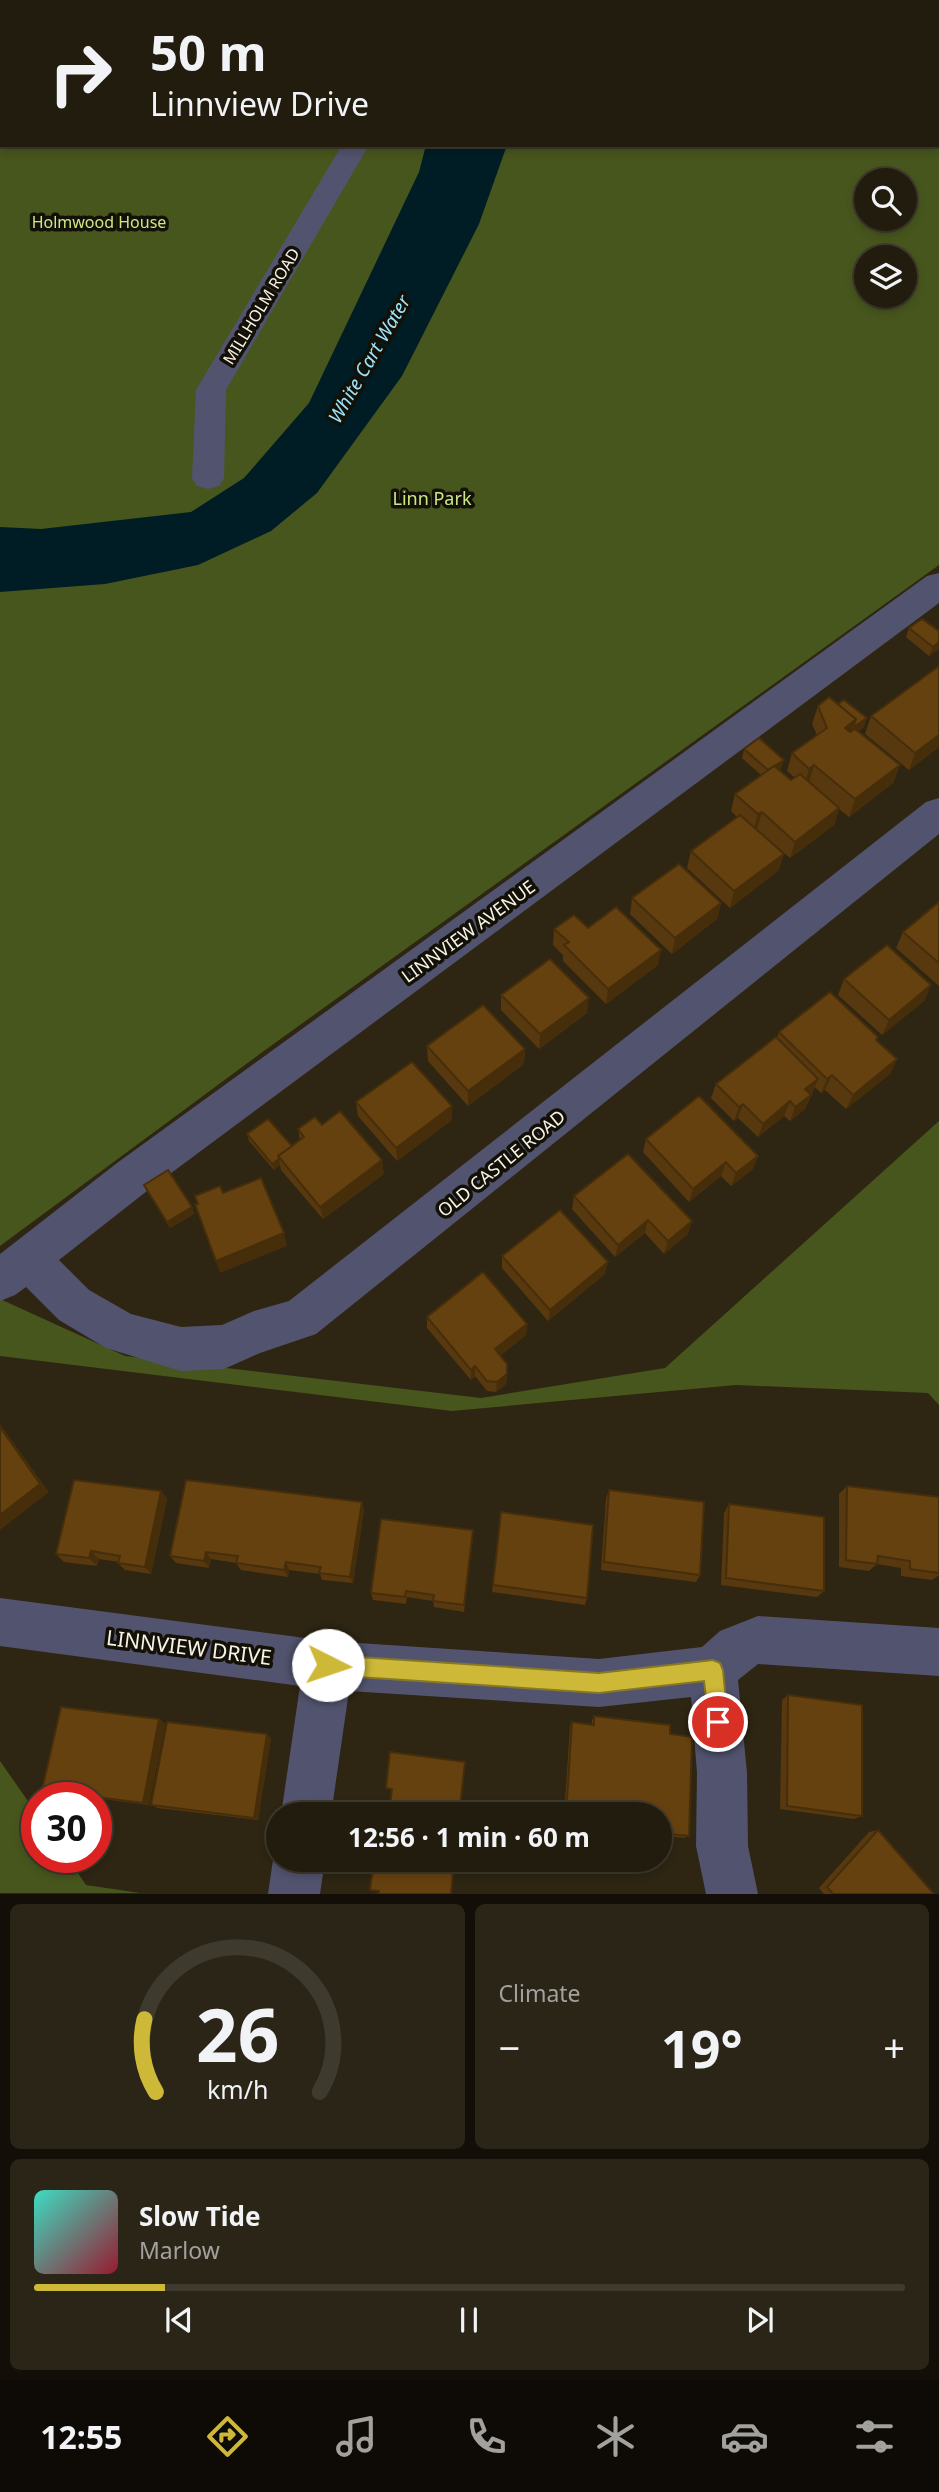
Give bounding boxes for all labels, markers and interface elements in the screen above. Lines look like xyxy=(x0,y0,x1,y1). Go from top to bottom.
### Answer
text: 50 m xyxy=(150,19,267,85)
icon: right xyxy=(35,28,126,119)
text: Linnview Drive xyxy=(150,82,369,125)
map controls xyxy=(854,168,917,308)
button: search xyxy=(854,168,917,231)
park label: Holmwood House xyxy=(32,211,166,233)
street label: MILLHOLM ROAD xyxy=(218,244,304,368)
button: layers xyxy=(854,245,917,308)
water label: White Cart Water xyxy=(322,289,417,428)
park label: Linn Park xyxy=(392,486,472,510)
street label: LINNVIEW AVENUE xyxy=(396,874,540,988)
street label: OLD CASTLE ROAD xyxy=(432,1104,570,1222)
street label: LINNVIEW DRIVE xyxy=(105,1623,273,1671)
position arrow xyxy=(291,1628,365,1702)
pin xyxy=(688,1692,748,1752)
icon: arrive xyxy=(699,1703,737,1741)
speed limit sign: 30 xyxy=(21,1782,112,1873)
text: 12:56 · 1 min · 60 m xyxy=(348,1819,590,1855)
text: Climate xyxy=(499,1977,581,2009)
text: 26 xyxy=(196,1985,279,2084)
text: 19° xyxy=(661,2012,743,2083)
text: − xyxy=(499,2021,520,2073)
text: + xyxy=(883,2021,905,2073)
text: km/h xyxy=(206,2072,268,2106)
text: Slow Tide xyxy=(139,2198,261,2234)
text: Marlow xyxy=(139,2234,220,2266)
icon: previous xyxy=(160,2301,198,2339)
icon: pause xyxy=(450,2301,488,2339)
icon: next xyxy=(741,2301,779,2339)
icon: directions xyxy=(203,2412,252,2461)
icon: music xyxy=(332,2412,381,2461)
icon: phone xyxy=(462,2412,511,2461)
icon: climate xyxy=(591,2412,640,2461)
icon: car xyxy=(720,2412,769,2461)
icon: filters xyxy=(850,2412,899,2461)
text: 12:55 xyxy=(40,2415,122,2458)

